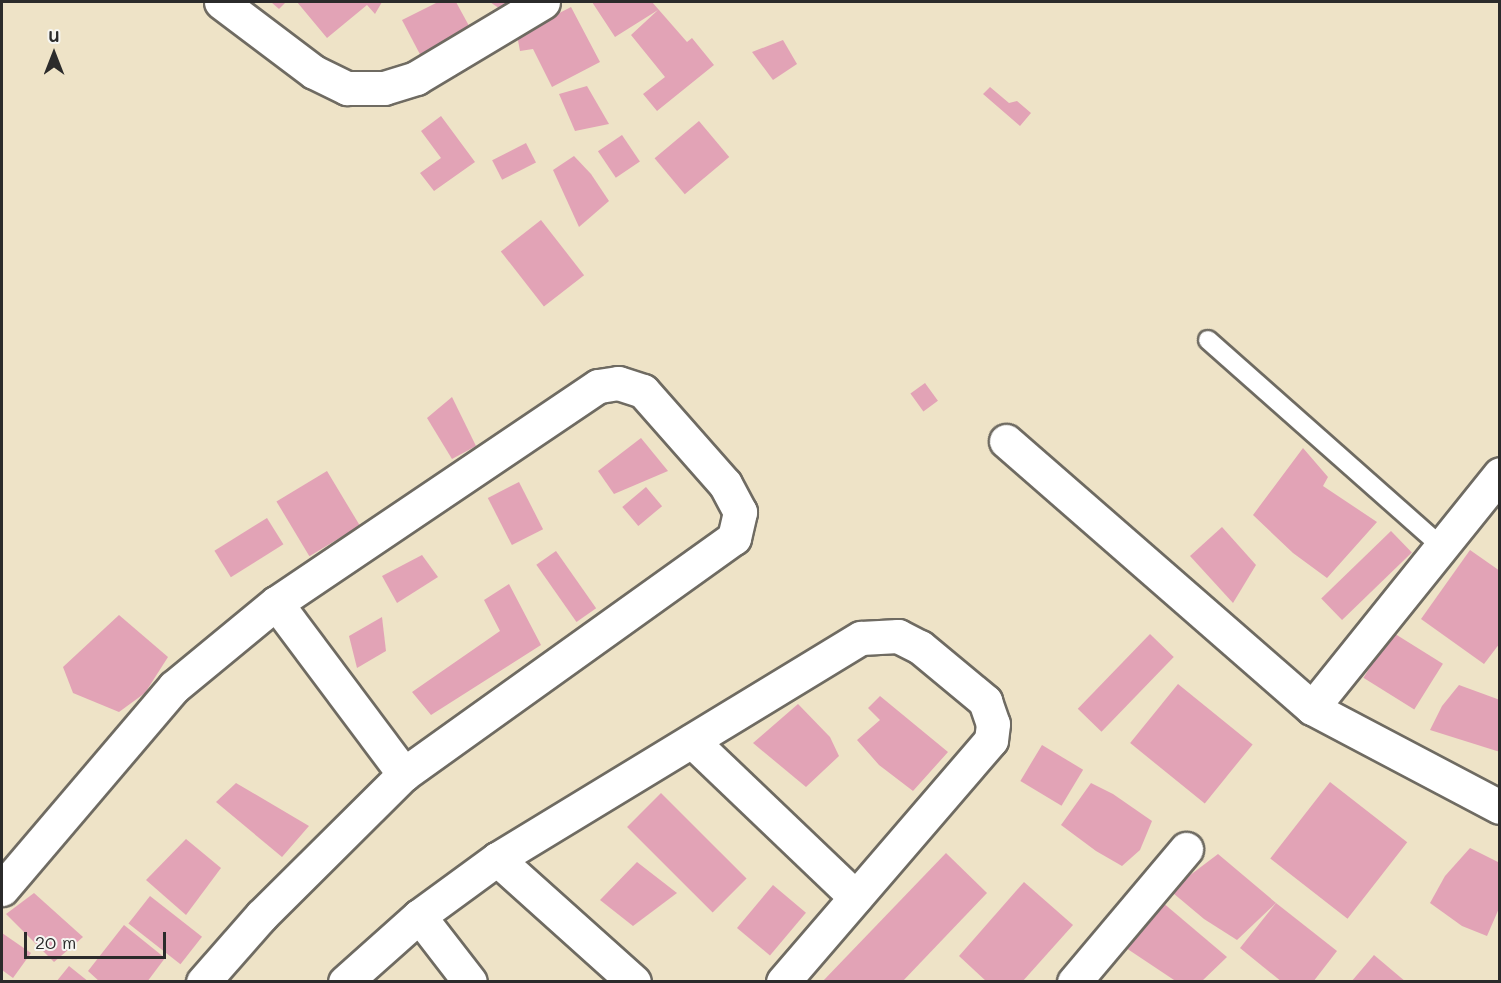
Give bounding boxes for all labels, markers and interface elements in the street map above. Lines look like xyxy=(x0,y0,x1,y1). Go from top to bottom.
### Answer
north arrow xyxy=(24,24,84,84)
text: U xyxy=(48,25,60,46)
scale bar xyxy=(27,920,170,958)
text: 20 m xyxy=(35,930,76,954)

